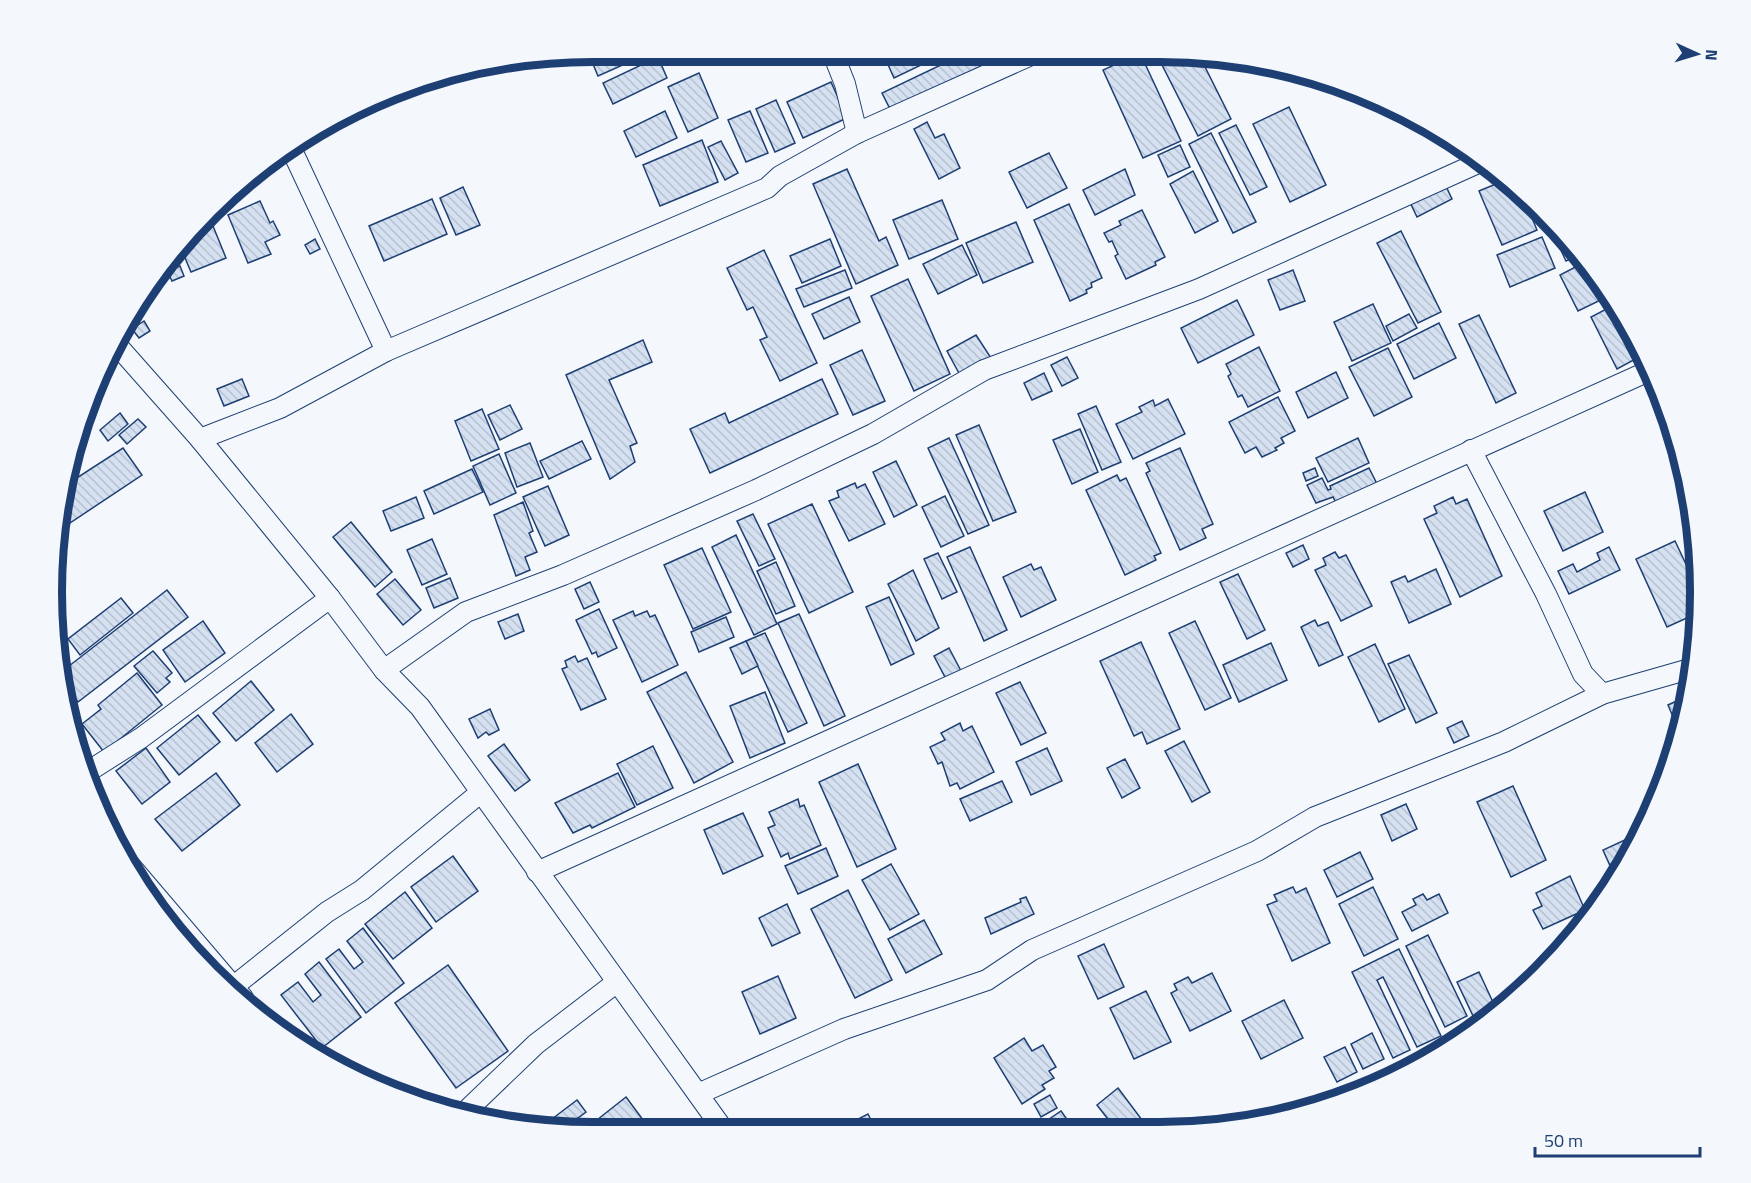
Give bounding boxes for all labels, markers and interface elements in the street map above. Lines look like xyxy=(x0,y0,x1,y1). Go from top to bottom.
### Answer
north arrow xyxy=(1667,24,1727,84)
text: N xyxy=(1700,49,1724,61)
scale bar xyxy=(1535,1120,1700,1158)
text: 50 m xyxy=(1544,1127,1583,1154)

